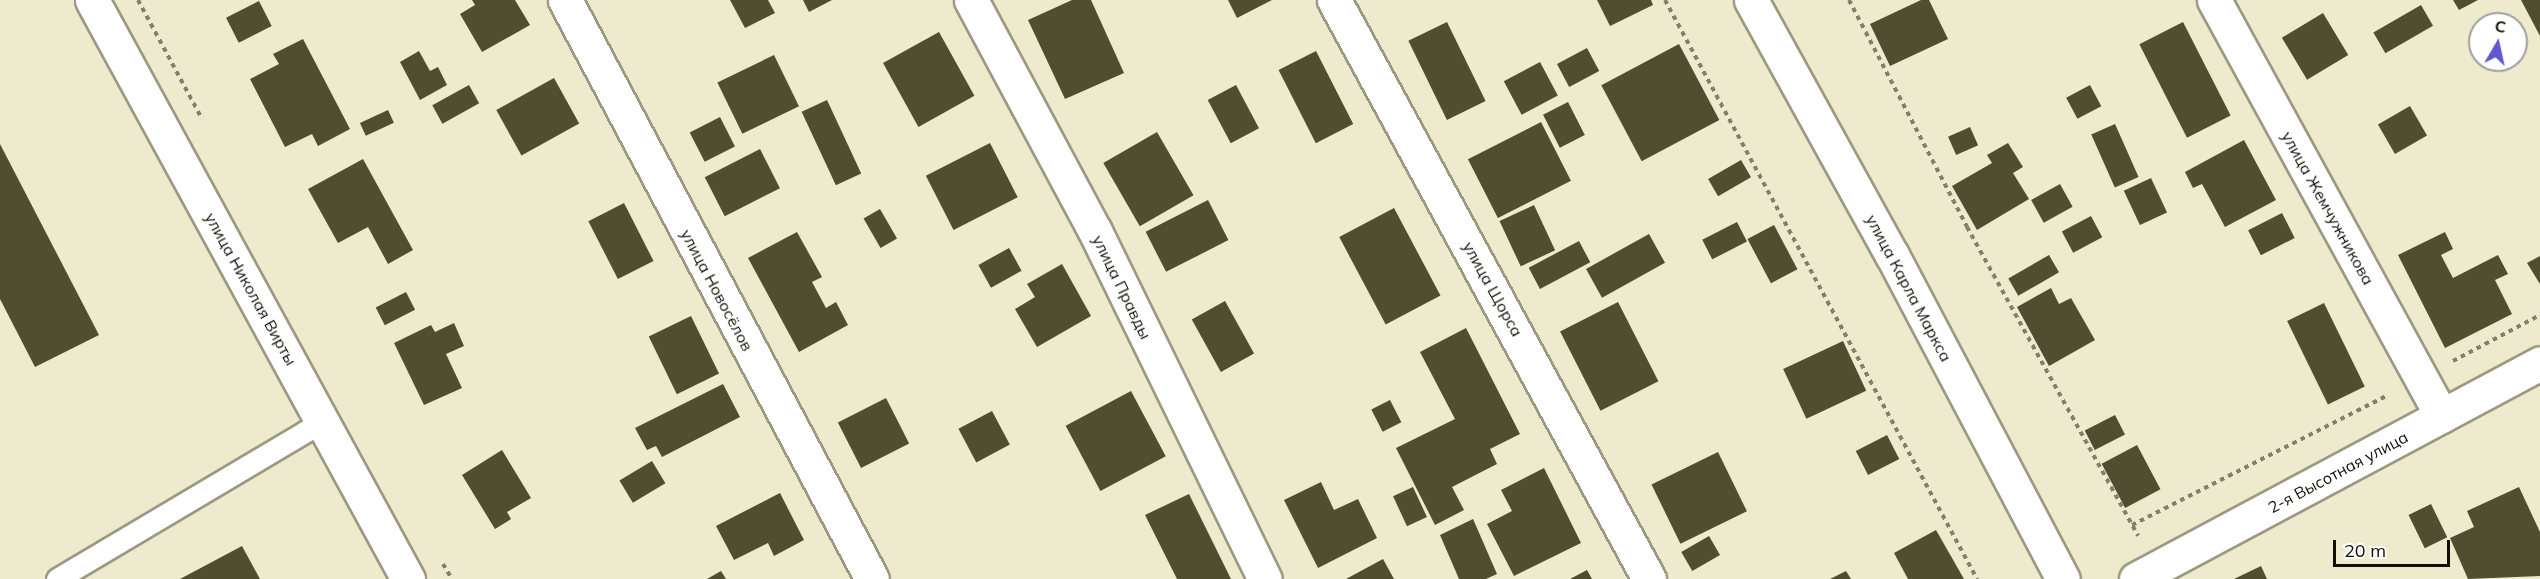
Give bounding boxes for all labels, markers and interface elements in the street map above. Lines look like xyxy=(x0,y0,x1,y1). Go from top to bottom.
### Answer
north arrow xyxy=(2468,12,2528,72)
text: С xyxy=(2494,15,2507,37)
street label: улица Жемчужникова xyxy=(2278,128,2378,288)
street label: улица Николая Вирты xyxy=(201,209,301,369)
street label: улица Карла Маркса xyxy=(1862,211,1956,365)
street label: улица Новосёлов xyxy=(677,226,757,354)
street label: улица Правды xyxy=(1089,232,1155,342)
street label: улица Щорса xyxy=(1459,238,1527,340)
street label: 2-я Высотная улица xyxy=(2265,427,2411,517)
scale bar xyxy=(2336,528,2453,566)
text: 20 m xyxy=(2344,539,2386,562)

